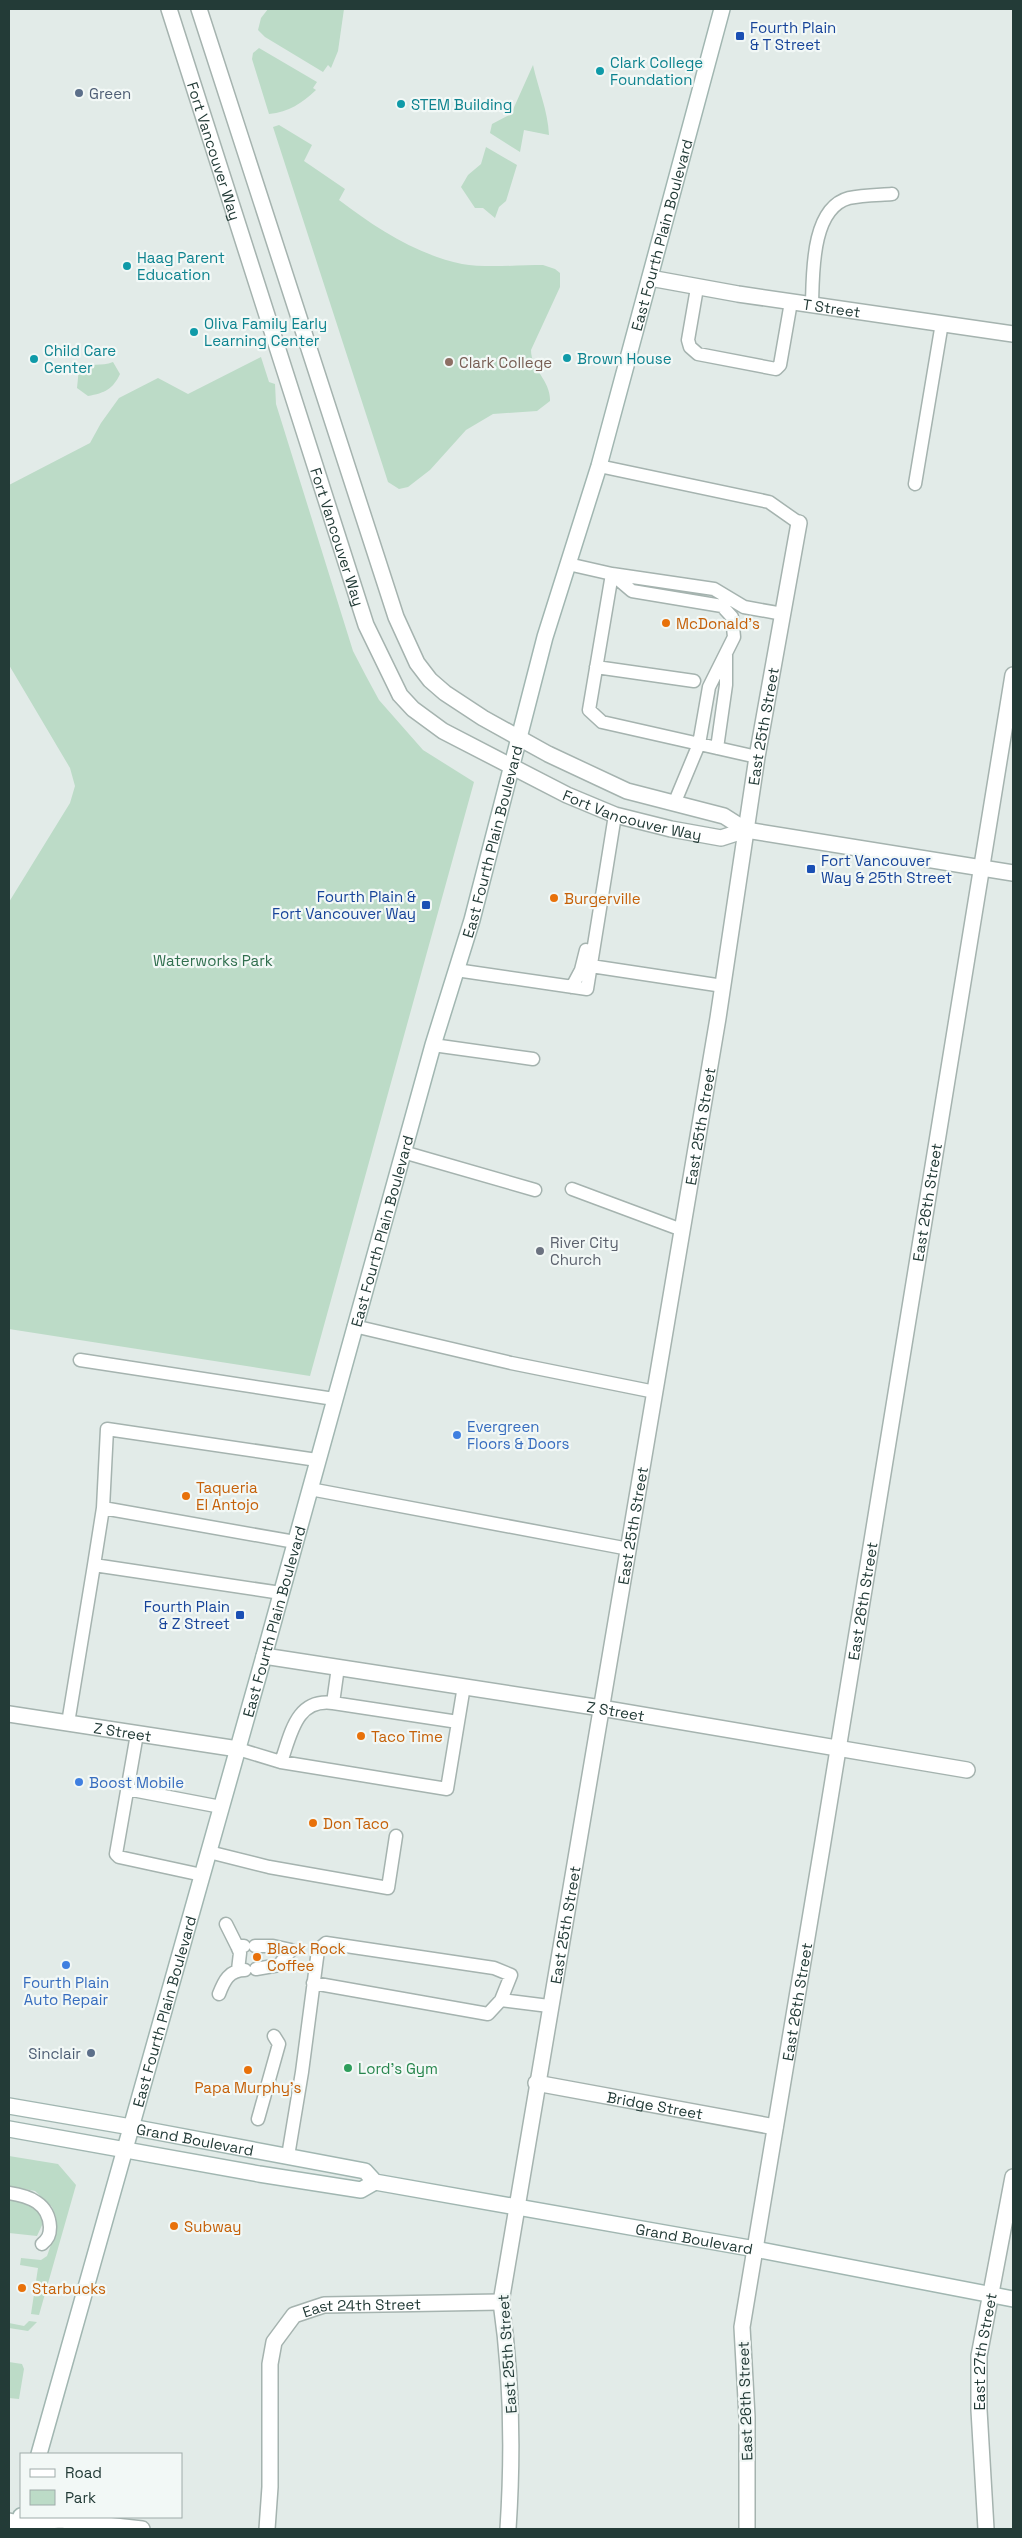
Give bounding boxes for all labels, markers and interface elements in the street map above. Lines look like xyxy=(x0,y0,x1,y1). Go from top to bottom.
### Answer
place label: Fourth Plain & T Street xyxy=(750,18,836,54)
marker: Fourth Plain & T Street xyxy=(734,30,746,42)
place label: Clark College Foundation xyxy=(610,53,703,89)
marker: Clark College Foundation xyxy=(594,65,606,77)
street label: Fort Vancouver Way xyxy=(183,79,245,223)
place label: Green xyxy=(89,84,131,103)
marker: Green xyxy=(73,87,85,99)
place label: STEM Building xyxy=(411,95,512,114)
marker: STEM Building xyxy=(395,98,407,110)
street label: East Fourth Plain Boulevard xyxy=(626,137,696,333)
place label: Haag Parent Education xyxy=(137,248,225,284)
marker: Haag Parent Education xyxy=(121,260,133,272)
street label: T Street xyxy=(801,294,862,321)
place label: Oliva Family Early Learning Center xyxy=(204,314,327,350)
marker: Oliva Family Early Learning Center xyxy=(188,326,200,338)
place label: Child Care Center xyxy=(44,341,116,377)
place label: Brown House xyxy=(577,349,672,368)
marker: Brown House xyxy=(561,352,573,364)
marker: Child Care Center xyxy=(28,353,40,365)
place label: Clark College xyxy=(459,353,552,372)
marker: Clark College xyxy=(443,356,455,368)
street label: Fort Vancouver Way xyxy=(307,465,369,608)
place label: McDonald's xyxy=(676,614,760,633)
marker: McDonald's xyxy=(660,617,672,629)
street label: East 25th Street xyxy=(743,666,782,786)
street label: East Fourth Plain Boulevard xyxy=(458,743,526,940)
street label: Fort Vancouver Way xyxy=(560,785,703,844)
place label: Fort Vancouver Way & 25th Street xyxy=(821,851,952,887)
marker: Fort Vancouver Way & 25th Street xyxy=(805,863,817,875)
place label: Fourth Plain & Fort Vancouver Way xyxy=(272,887,416,923)
place label: Burgerville xyxy=(564,889,641,908)
marker: Burgerville xyxy=(548,892,560,904)
marker: Fourth Plain & Fort Vancouver Way xyxy=(420,899,432,911)
park label: Waterworks Park xyxy=(153,951,273,970)
street label: East 25th Street xyxy=(680,1066,719,1187)
street label: East Fourth Plain Boulevard xyxy=(346,1133,417,1329)
street label: East 26th Street xyxy=(908,1142,946,1263)
place label: River City Church xyxy=(550,1233,619,1269)
marker: River City Church xyxy=(534,1245,546,1257)
place label: Evergreen Floors & Doors xyxy=(467,1417,569,1453)
marker: Evergreen Floors & Doors xyxy=(451,1429,463,1441)
street label: East 25th Street xyxy=(613,1465,652,1586)
place label: Taqueria El Antojo xyxy=(196,1478,259,1514)
marker: Taqueria El Antojo xyxy=(180,1490,192,1502)
street label: East Fourth Plain Boulevard xyxy=(238,1523,309,1719)
street label: East 26th Street xyxy=(843,1540,881,1662)
place label: Fourth Plain & Z Street xyxy=(144,1597,230,1633)
marker: Fourth Plain & Z Street xyxy=(234,1609,246,1621)
street label: Z Street xyxy=(586,1696,646,1725)
street label: Z Street xyxy=(92,1718,153,1745)
place label: Taco Time xyxy=(371,1727,443,1746)
marker: Taco Time xyxy=(355,1730,367,1742)
place label: Boost Mobile xyxy=(89,1773,184,1792)
marker: Boost Mobile xyxy=(73,1776,85,1788)
place label: Don Taco xyxy=(323,1814,389,1833)
marker: Don Taco xyxy=(307,1817,319,1829)
street label: East 25th Street xyxy=(545,1864,584,1985)
street label: East Fourth Plain Boulevard xyxy=(128,1913,200,2109)
place label: Black Rock Coffee xyxy=(267,1939,346,1975)
street label: East 26th Street xyxy=(777,1941,816,2062)
marker: Black Rock Coffee xyxy=(251,1951,263,1963)
marker: Fourth Plain Auto Repair xyxy=(60,1959,72,1971)
place label: Fourth Plain Auto Repair xyxy=(23,1973,109,2009)
place label: Sinclair xyxy=(28,2044,81,2063)
marker: Sinclair xyxy=(85,2047,97,2059)
place label: Lord's Gym xyxy=(358,2059,438,2078)
marker: Lord's Gym xyxy=(342,2062,354,2074)
marker: Papa Murphy's xyxy=(242,2064,254,2076)
place label: Papa Murphy's xyxy=(195,2078,302,2097)
street label: Bridge Street xyxy=(605,2087,705,2123)
street label: Grand Boulevard xyxy=(135,2119,255,2159)
place label: Subway xyxy=(184,2217,241,2236)
street label: Grand Boulevard xyxy=(634,2219,755,2258)
marker: Subway xyxy=(168,2220,180,2232)
place label: Starbucks xyxy=(32,2279,106,2298)
marker: Starbucks xyxy=(16,2282,28,2294)
street label: East 27th Street xyxy=(969,2291,1000,2411)
street label: East 24th Street xyxy=(300,2294,421,2321)
street label: East 25th Street xyxy=(493,2294,521,2414)
street label: East 26th Street xyxy=(733,2341,757,2461)
legend xyxy=(20,2453,182,2518)
text: Road xyxy=(65,2463,102,2482)
text: Park xyxy=(65,2488,96,2507)

